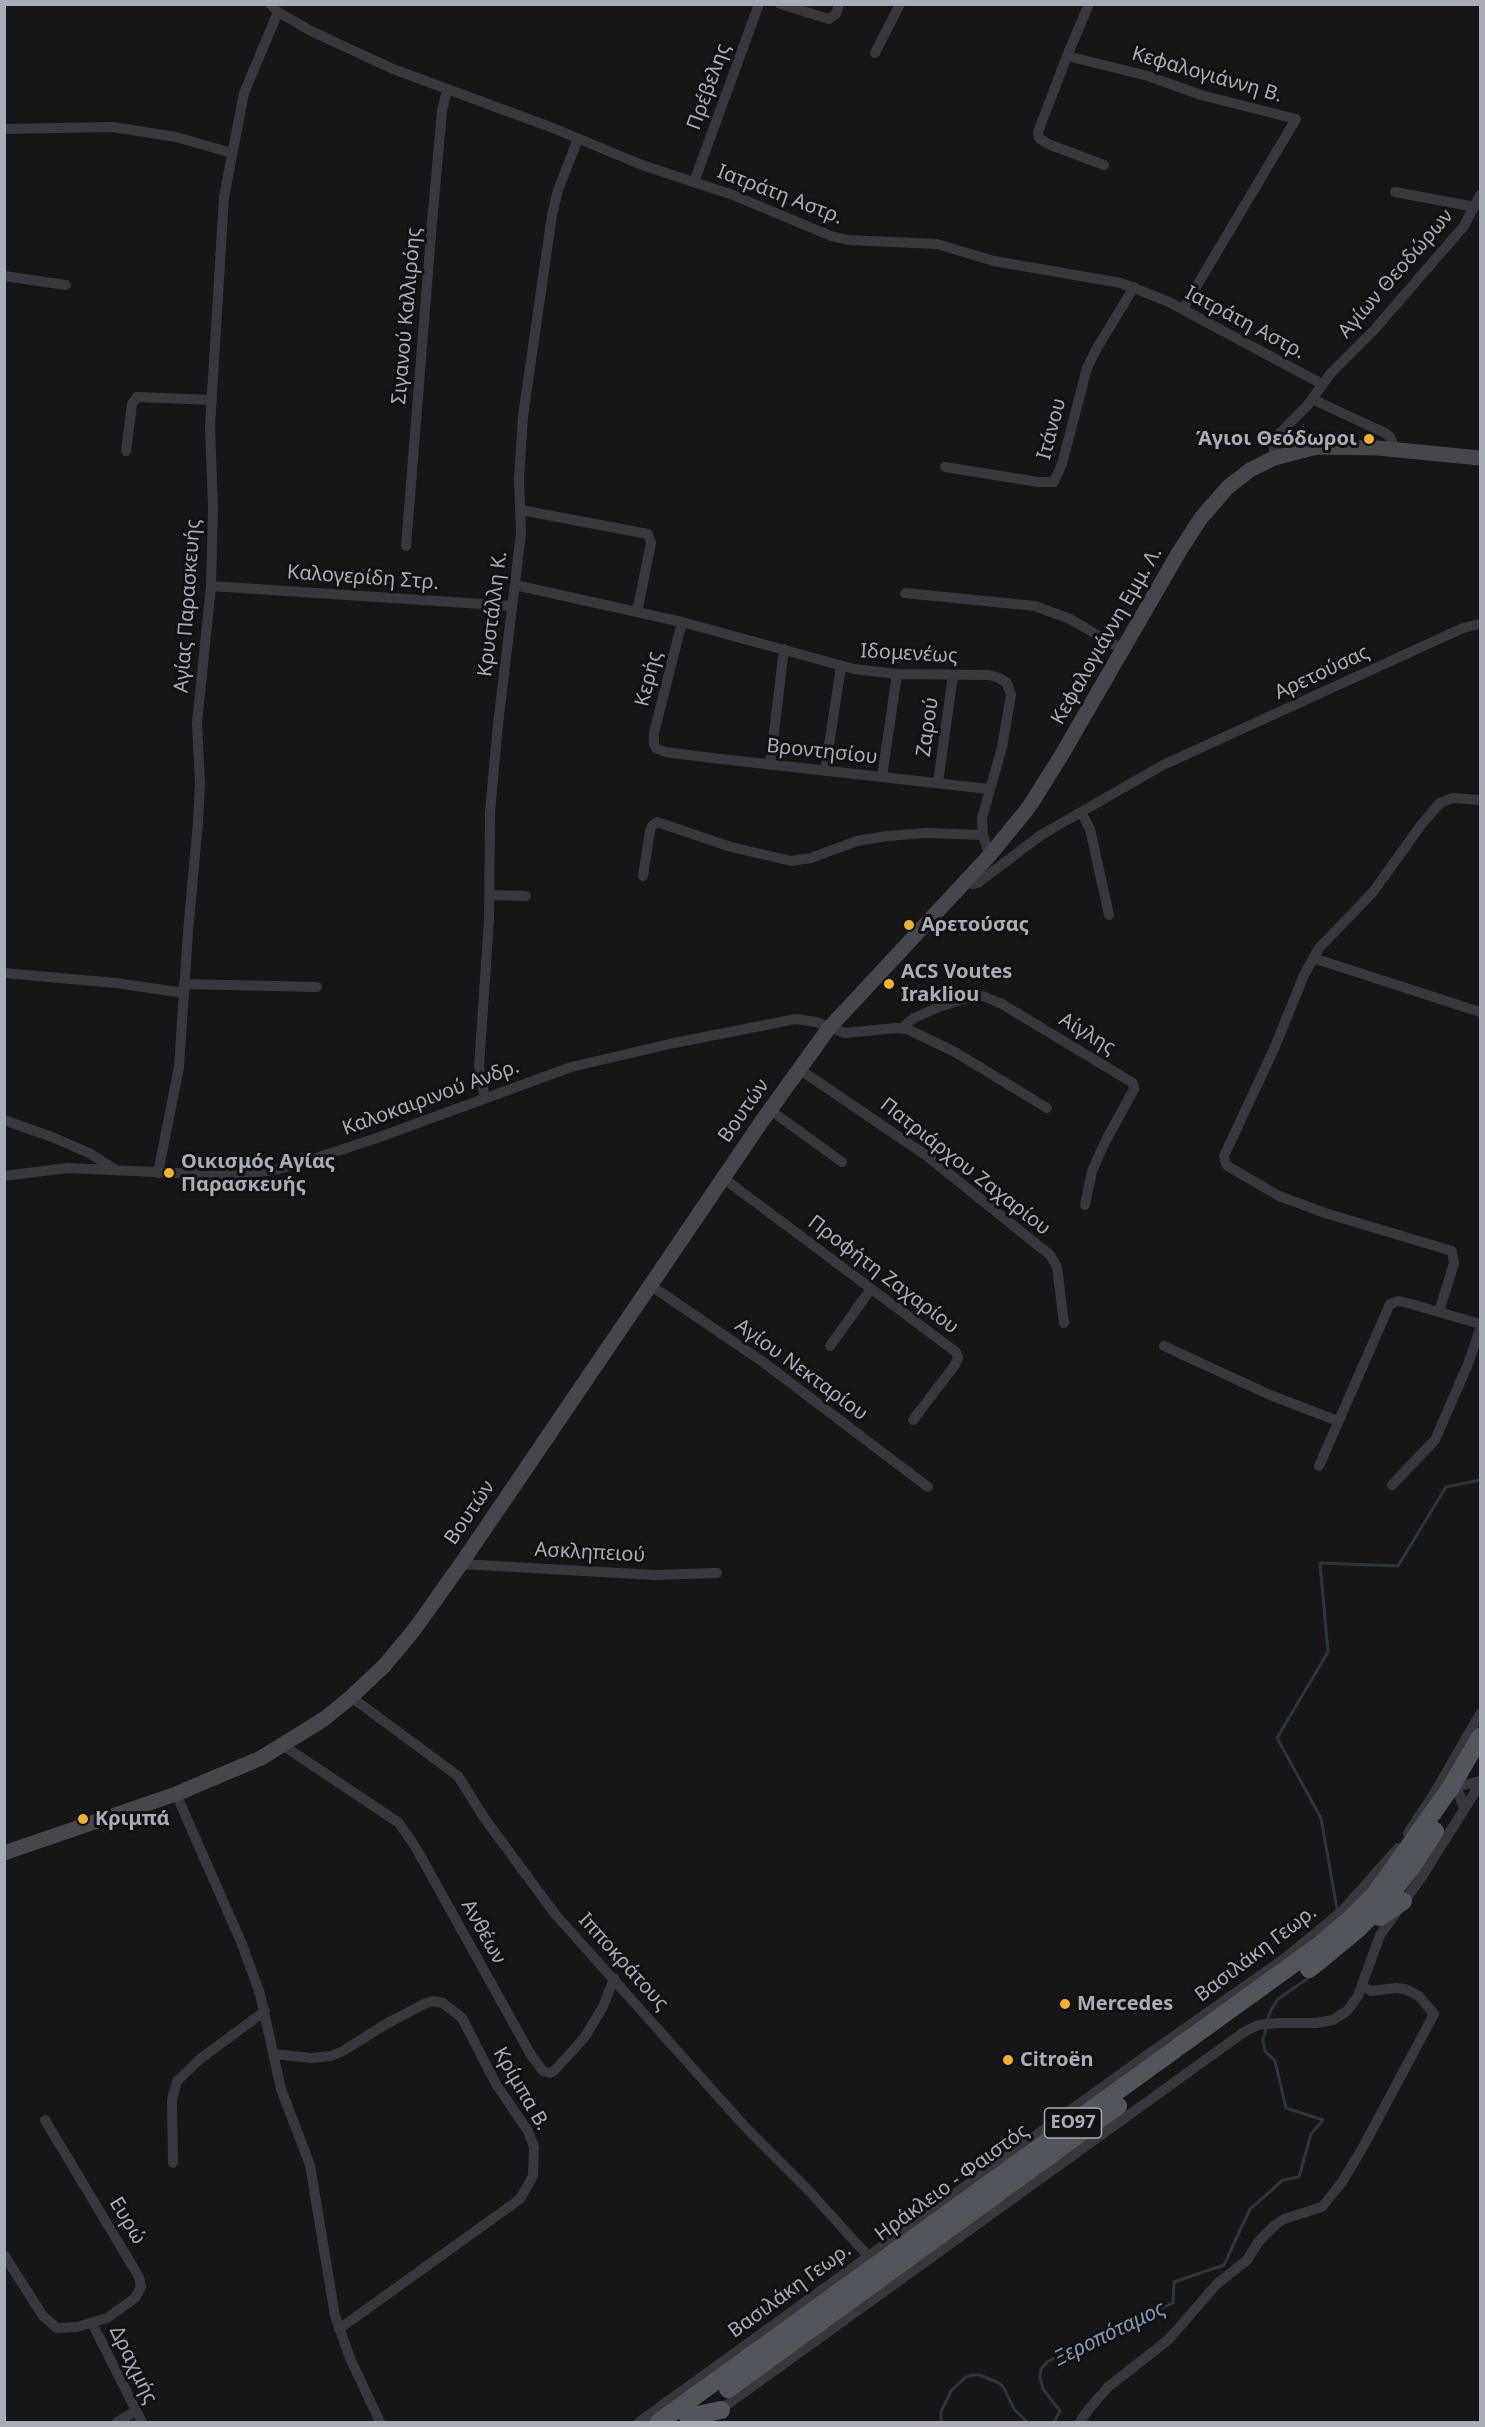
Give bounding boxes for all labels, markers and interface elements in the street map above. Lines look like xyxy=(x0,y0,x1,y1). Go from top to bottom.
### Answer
street label: Πρέβελης xyxy=(682,41,736,133)
street label: Κεφαλογιάννη Β. xyxy=(1129,42,1285,108)
street label: Ιατράτη Αστρ. xyxy=(714,160,846,230)
street label: Αγίων Θεοδώρων xyxy=(1333,205,1459,343)
street label: Σιγανού Καλλιρόης xyxy=(387,226,427,406)
street label: Ιατράτη Αστρ. xyxy=(1181,281,1309,365)
street label: Ιτάνου xyxy=(1032,396,1072,462)
place label: Άγιοι Θεόδωροι xyxy=(1196,427,1357,451)
marker: Άγιοι Θεόδωροι xyxy=(1362,432,1376,446)
street label: Αγίας Παρασκευής xyxy=(170,518,206,694)
street label: Κεφαλογιάννη Εμμ. Λ. xyxy=(1046,543,1168,729)
street label: Κρυστάλλη Κ. xyxy=(473,550,513,678)
street label: Καλογερίδη Στρ. xyxy=(286,561,440,595)
street label: Ιδομενέως xyxy=(860,639,958,669)
street label: Αρετούσας xyxy=(1271,641,1373,705)
street label: Κερής xyxy=(631,649,667,709)
street label: Ζαρού xyxy=(912,696,944,758)
street label: Βροντησίου xyxy=(765,734,879,770)
place label: Αρετούσας xyxy=(921,913,1029,937)
marker: Αρετούσας xyxy=(902,918,916,932)
place label: ACS Voutes Irakliou xyxy=(901,960,1012,1007)
marker: ACS Voutes Irakliou xyxy=(882,977,896,991)
street label: Αίγλης xyxy=(1054,1008,1120,1060)
street label: Καλοκαιρινού Ανδρ. xyxy=(339,1055,523,1141)
street label: Βουτών xyxy=(713,1075,775,1147)
street label: Πατριάρχου Ζαχαρίου xyxy=(875,1093,1055,1241)
place label: Οικισμός Αγίας Παρασκευής xyxy=(181,1150,335,1197)
marker: Οικισμός Αγίας Παρασκευής xyxy=(162,1166,176,1180)
street label: Προφήτη Ζαχαρίου xyxy=(803,1211,963,1339)
street label: Αγίου Νεκταρίου xyxy=(730,1314,872,1426)
street label: Βουτών xyxy=(440,1476,500,1550)
street label: Ασκληπειού xyxy=(534,1538,646,1568)
place label: Κριμπά xyxy=(95,1807,170,1831)
marker: Κριμπά xyxy=(76,1812,90,1826)
street label: Ανθέων xyxy=(456,1896,510,1968)
street label: Βασιλάκη Γεωρ. xyxy=(1190,1900,1322,2008)
street label: Ιπποκράτους xyxy=(573,1908,673,2016)
place label: Mercedes xyxy=(1077,1992,1173,2016)
marker: Mercedes xyxy=(1058,1997,1072,2011)
street label: Κρίμπα Β. xyxy=(488,2043,554,2135)
place label: Citroën xyxy=(1020,2048,1093,2072)
marker: Citroën xyxy=(1001,2053,1015,2067)
road number: ΕΟ97 xyxy=(1044,2108,1102,2138)
street label: Ηράκλειο - Φαιστός xyxy=(871,2119,1033,2247)
street label: Ευρώ xyxy=(104,2193,150,2249)
street label: Βασιλάκη Γεωρ. xyxy=(724,2238,856,2344)
water label: Ξεροπόταμος xyxy=(1050,2296,1170,2372)
street label: Δραχμής xyxy=(104,2322,162,2408)

